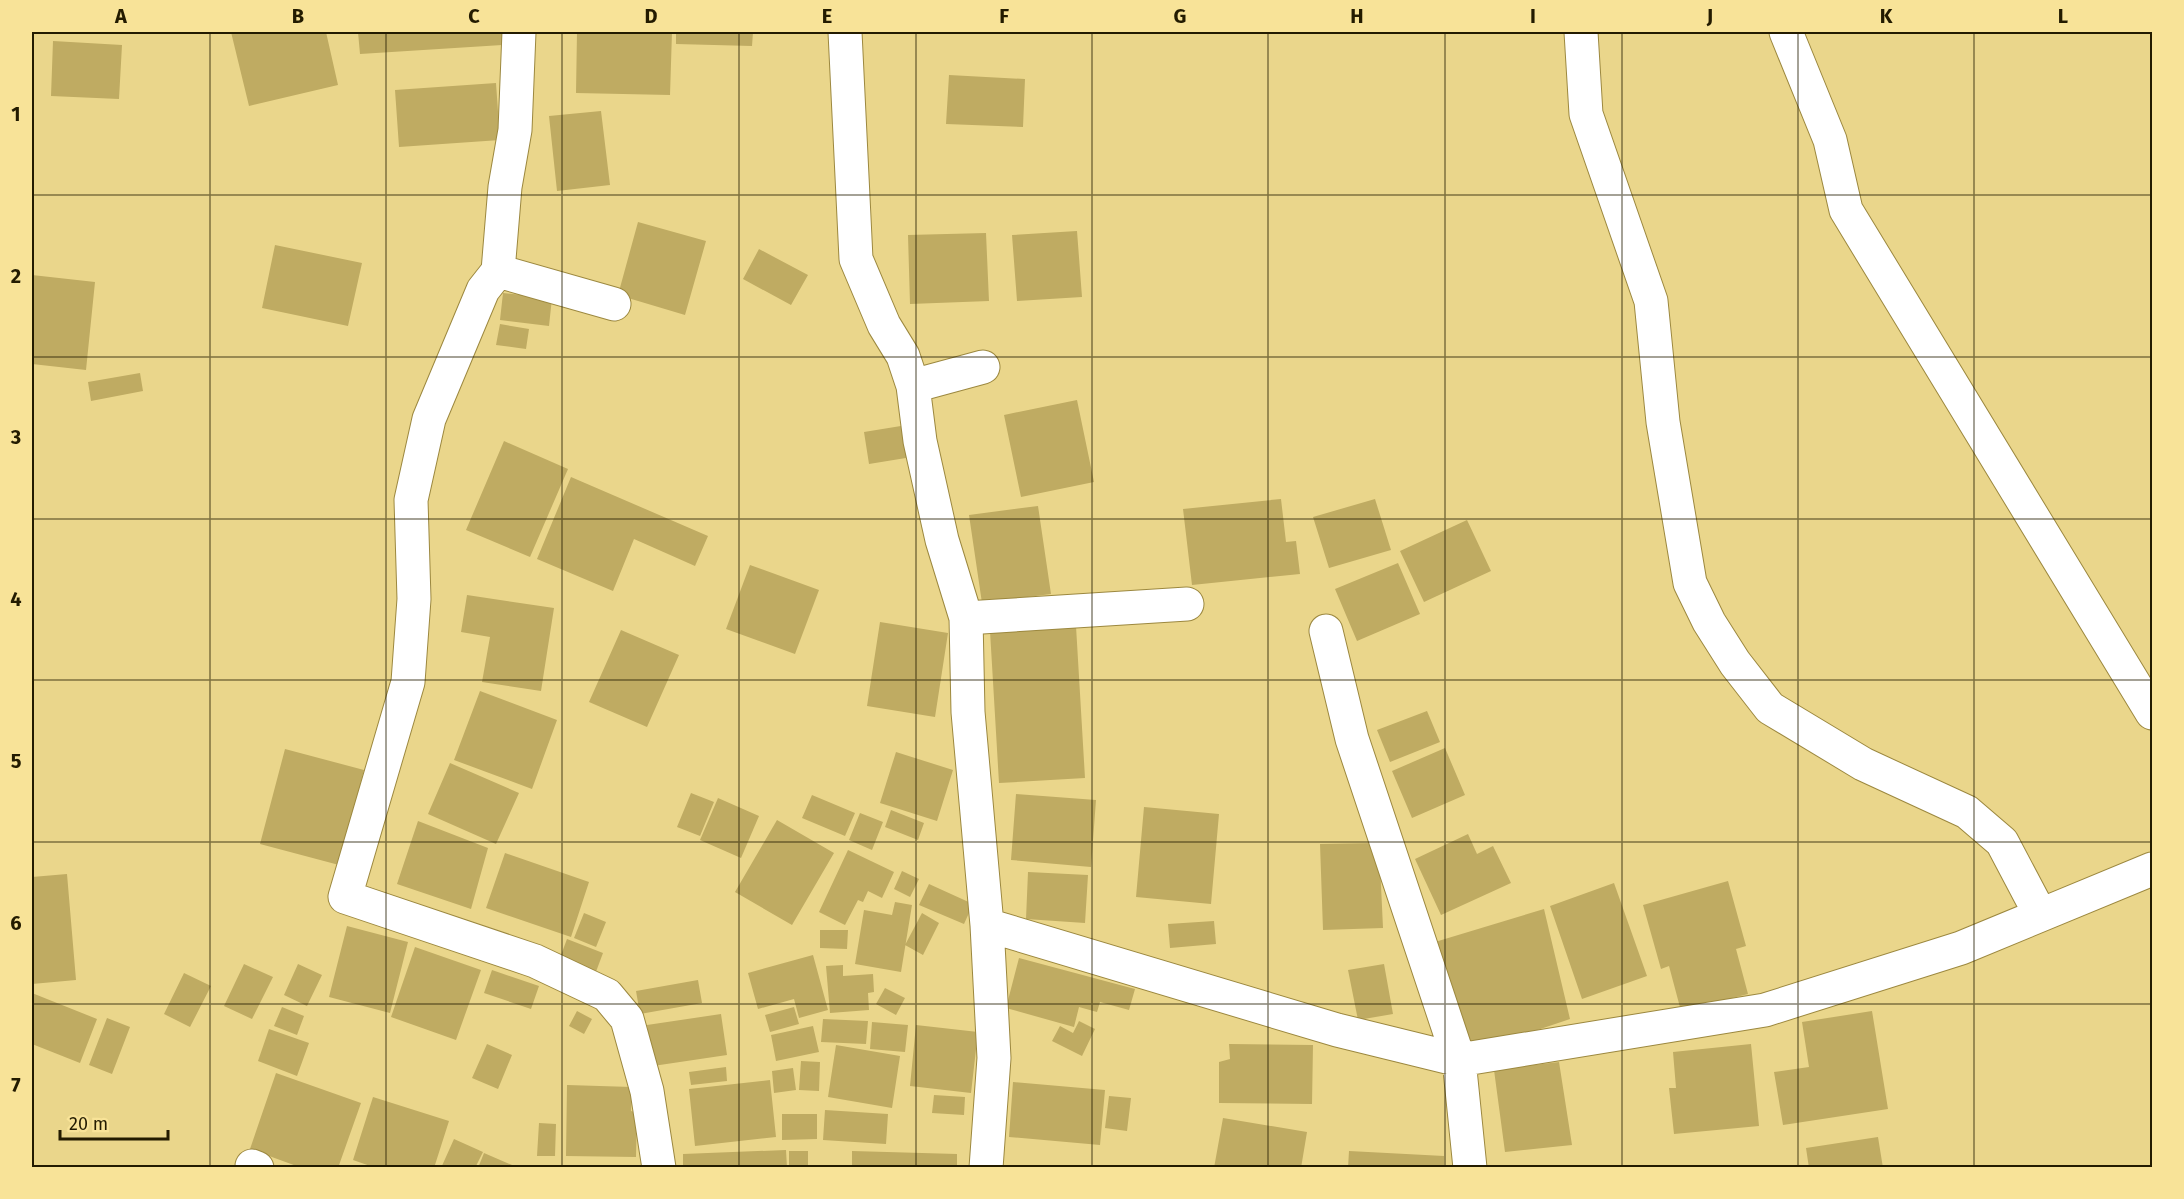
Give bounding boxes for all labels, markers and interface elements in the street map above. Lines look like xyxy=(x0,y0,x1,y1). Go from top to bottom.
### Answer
text: A xyxy=(114,4,128,28)
text: B xyxy=(292,4,304,28)
text: C xyxy=(468,4,480,28)
text: D xyxy=(644,4,658,28)
text: E xyxy=(822,4,832,28)
text: F xyxy=(999,4,1009,28)
text: G xyxy=(1174,4,1186,28)
text: H xyxy=(1350,4,1364,28)
text: I xyxy=(1530,4,1536,28)
text: J xyxy=(1706,4,1713,28)
text: K xyxy=(1880,4,1893,28)
text: L xyxy=(2058,4,2068,28)
text: 1 xyxy=(11,102,21,126)
text: 2 xyxy=(11,264,21,288)
text: 3 xyxy=(10,425,21,449)
text: 4 xyxy=(10,587,22,611)
text: 5 xyxy=(11,749,22,773)
text: 6 xyxy=(10,911,22,935)
text: 7 xyxy=(11,1073,21,1097)
scale bar xyxy=(60,1103,168,1141)
text: 20 m xyxy=(69,1113,108,1135)

